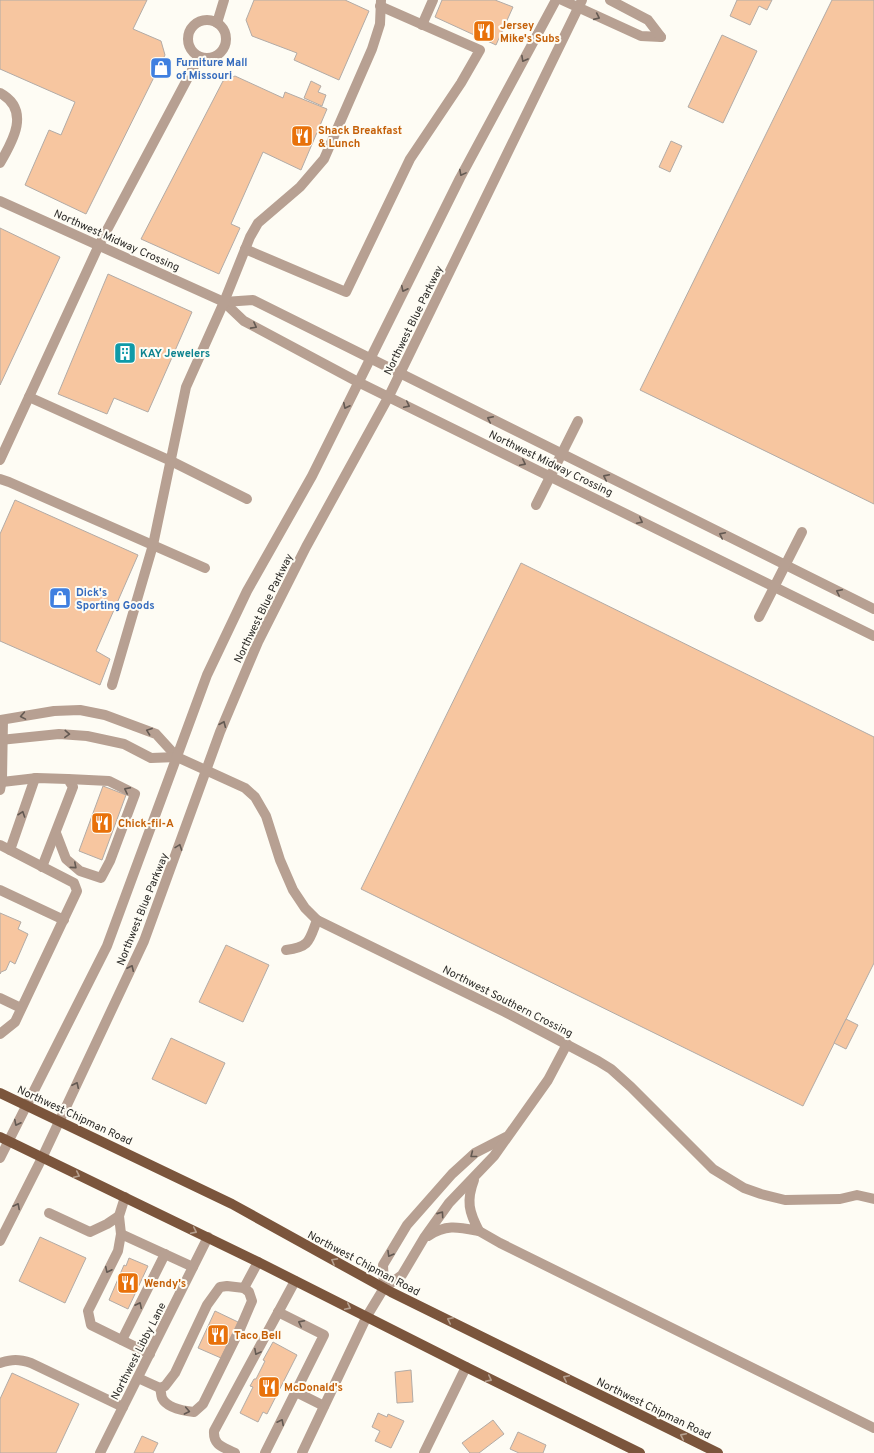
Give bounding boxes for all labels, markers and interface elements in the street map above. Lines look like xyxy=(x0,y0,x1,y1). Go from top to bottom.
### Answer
one-way arrow xyxy=(593,12,601,20)
restaurant icon: Jersey Mike's Subs xyxy=(471,18,497,44)
place label: Jersey Mike's Subs xyxy=(500,19,560,46)
shop icon: Furniture Mall of Missouri xyxy=(148,55,174,81)
one-way arrow xyxy=(522,55,529,62)
place label: Furniture Mall of Missouri xyxy=(176,56,248,83)
restaurant icon: Shack Breakfast & Lunch xyxy=(289,123,315,149)
place label: Shack Breakfast & Lunch xyxy=(318,124,402,151)
one-way arrow xyxy=(460,169,467,176)
street label: Northwest Midway Crossing xyxy=(51,207,182,275)
street label: Northwest Blue Parkway xyxy=(381,263,447,378)
one-way arrow xyxy=(401,285,409,292)
one-way arrow xyxy=(250,322,257,329)
building icon: KAY Jewelers xyxy=(112,340,138,366)
place label: KAY Jewelers xyxy=(140,347,210,361)
one-way arrow xyxy=(403,400,410,408)
one-way arrow xyxy=(344,402,351,409)
one-way arrow xyxy=(486,416,494,424)
street label: Northwest Midway Crossing xyxy=(486,428,615,500)
one-way arrow xyxy=(519,458,527,466)
one-way arrow xyxy=(603,474,610,481)
one-way arrow xyxy=(635,516,643,524)
one-way arrow xyxy=(719,532,727,539)
street label: Northwest Blue Parkway xyxy=(231,551,297,666)
shop icon: Dick's Sporting Goods xyxy=(47,585,73,611)
place label: Dick's Sporting Goods xyxy=(76,586,155,613)
one-way arrow xyxy=(836,589,843,597)
one-way arrow xyxy=(20,712,26,720)
one-way arrow xyxy=(218,721,226,729)
one-way arrow xyxy=(146,728,153,736)
one-way arrow xyxy=(64,730,70,739)
one-way arrow xyxy=(124,787,131,795)
one-way arrow xyxy=(17,810,26,817)
restaurant icon: Chick-fil-A xyxy=(89,810,115,836)
place label: Chick-fil-A xyxy=(118,817,174,831)
one-way arrow xyxy=(174,843,183,850)
street label: Northwest Blue Parkway xyxy=(114,851,172,968)
one-way arrow xyxy=(69,861,77,869)
street label: Northwest Southern Crossing xyxy=(440,963,575,1041)
one-way arrow xyxy=(126,964,134,972)
one-way arrow xyxy=(71,1082,79,1089)
street label: Northwest Chipman Road xyxy=(15,1083,134,1149)
one-way arrow xyxy=(14,1119,22,1126)
one-way arrow xyxy=(471,1150,478,1157)
one-way arrow xyxy=(72,1170,80,1178)
one-way arrow xyxy=(13,1203,20,1211)
one-way arrow xyxy=(436,1212,443,1219)
one-way arrow xyxy=(190,1226,197,1234)
street label: Northwest Chipman Road xyxy=(305,1228,422,1300)
one-way arrow xyxy=(387,1250,394,1257)
one-way arrow xyxy=(331,1258,338,1265)
one-way arrow xyxy=(105,1266,113,1274)
restaurant icon: Wendy's xyxy=(115,1270,141,1296)
place label: Wendy's xyxy=(144,1277,186,1291)
street label: Northwest Libby Lane xyxy=(108,1300,170,1403)
one-way arrow xyxy=(134,1302,142,1309)
one-way arrow xyxy=(344,1302,351,1310)
one-way arrow xyxy=(446,1318,454,1325)
one-way arrow xyxy=(298,1320,305,1328)
restaurant icon: Taco Bell xyxy=(205,1322,231,1348)
place label: Taco Bell xyxy=(234,1329,281,1343)
one-way arrow xyxy=(254,1348,261,1355)
restaurant icon: McDonald's xyxy=(256,1374,282,1400)
one-way arrow xyxy=(485,1374,492,1382)
one-way arrow xyxy=(563,1375,571,1383)
street label: Northwest Chipman Road xyxy=(594,1375,713,1443)
place label: McDonald's xyxy=(284,1381,343,1395)
one-way arrow xyxy=(184,1406,190,1415)
one-way arrow xyxy=(276,1419,283,1427)
one-way arrow xyxy=(680,1433,687,1441)

